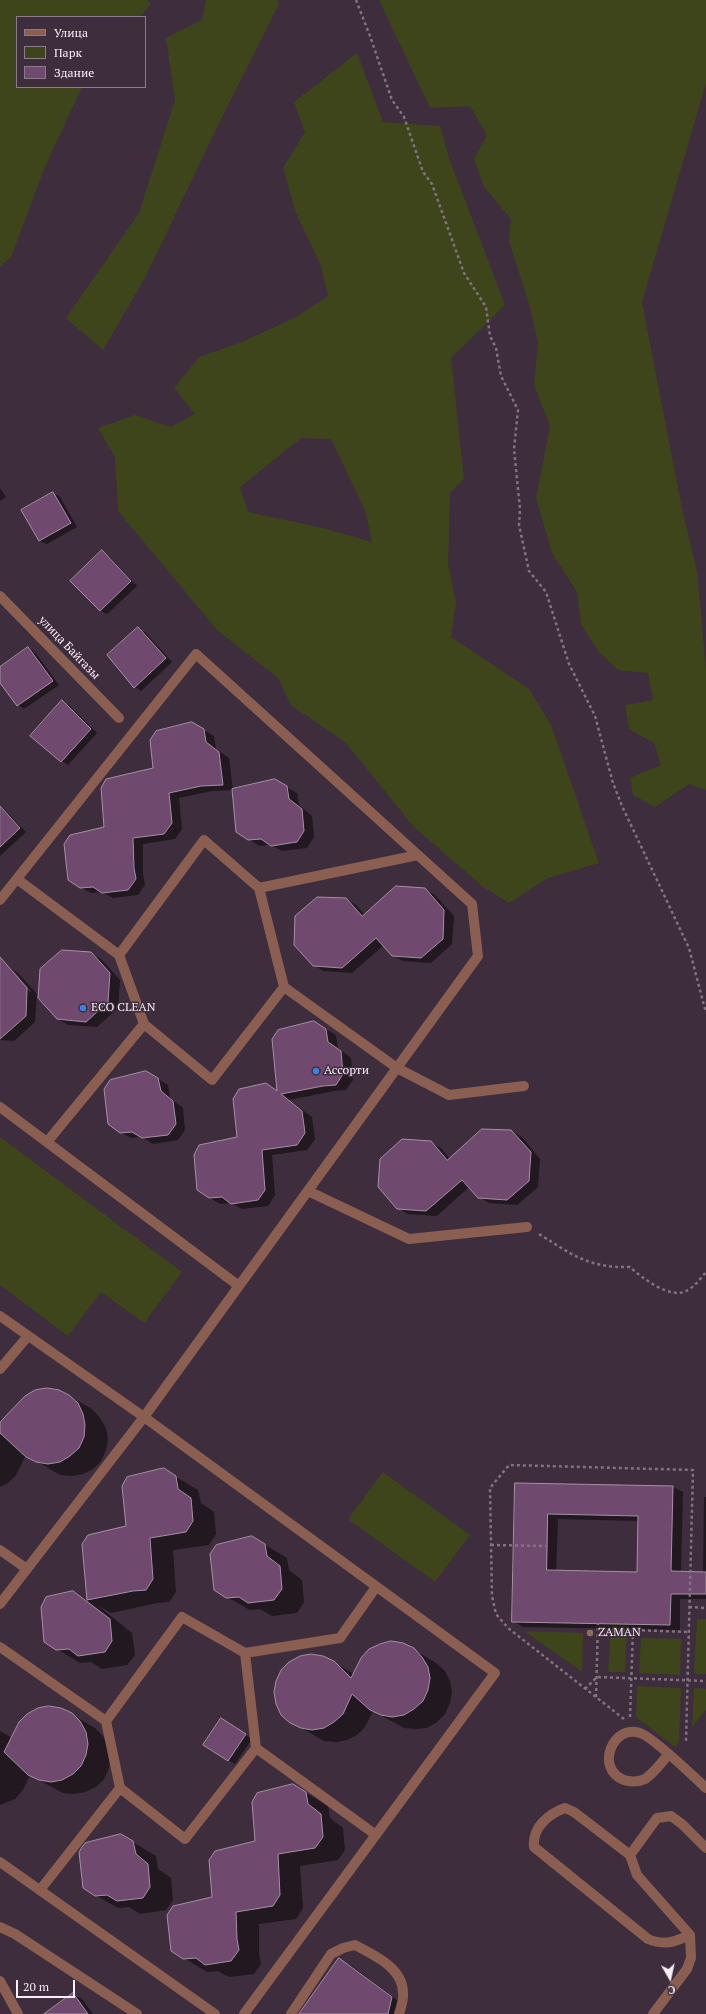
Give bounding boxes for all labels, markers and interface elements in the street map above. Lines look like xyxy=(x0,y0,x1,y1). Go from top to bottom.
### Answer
legend xyxy=(16,16,146,88)
text: Улица xyxy=(54,25,88,40)
text: Парк xyxy=(54,45,82,60)
text: Здание xyxy=(54,65,94,80)
street label: улица Байгазы xyxy=(35,613,103,683)
place label: ECO CLEAN xyxy=(91,1001,155,1015)
marker: ECO CLEAN xyxy=(78,1003,88,1013)
place label: Ассорти xyxy=(324,1064,369,1078)
marker: Ассорти xyxy=(311,1066,321,1076)
place label: ZAMAN xyxy=(598,1626,641,1640)
marker: ZAMAN xyxy=(585,1628,595,1638)
north arrow xyxy=(650,1958,690,1998)
scale bar xyxy=(18,1972,77,1998)
text: 20 m xyxy=(23,1979,49,1994)
text: С xyxy=(667,1982,677,1997)

